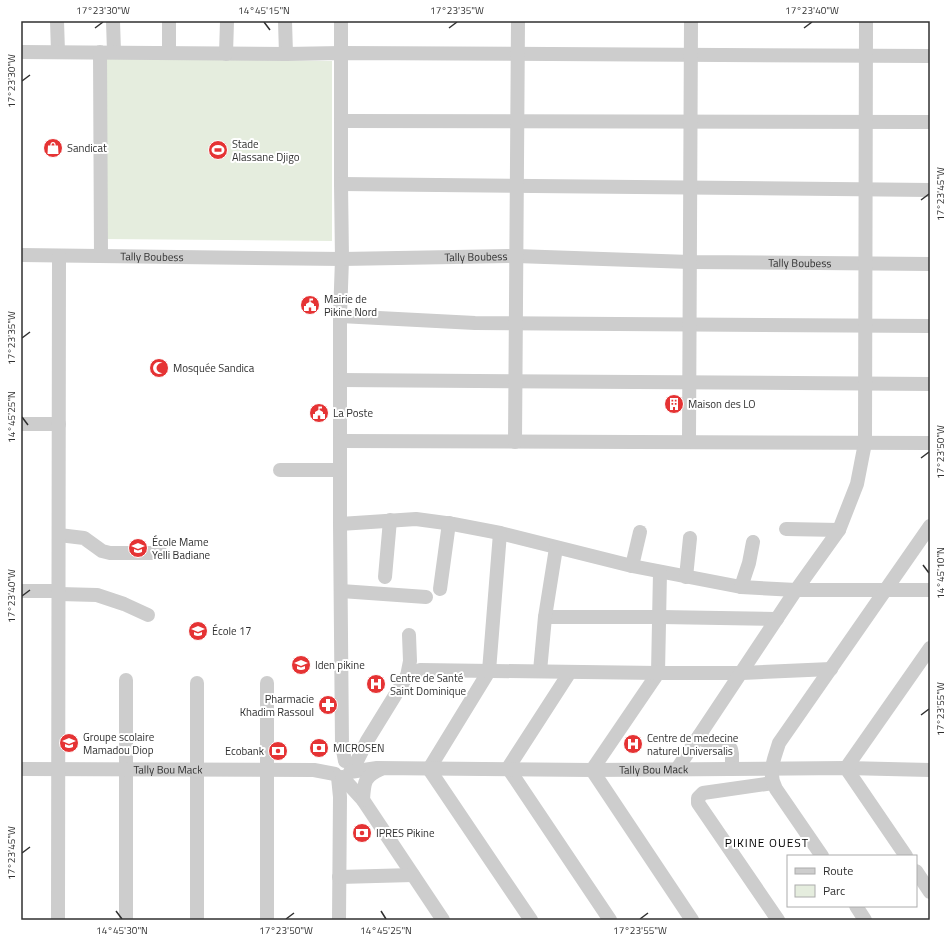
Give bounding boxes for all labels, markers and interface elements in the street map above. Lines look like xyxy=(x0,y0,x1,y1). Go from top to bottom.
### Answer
text: 17°23'30"W xyxy=(76,3,130,18)
text: 14°45'15"N xyxy=(238,3,290,18)
text: 17°23'35"W xyxy=(430,3,484,18)
text: 17°23'40"W xyxy=(785,3,839,18)
text: 17°23'30"W xyxy=(4,54,19,108)
place label: Stade Alassane Djigo xyxy=(232,136,300,165)
shop icon: Sandicat xyxy=(42,137,64,159)
sports icon: Stade Alassane Djigo xyxy=(207,139,229,161)
place label: Sandicat xyxy=(67,140,107,156)
text: 17°23'45"W xyxy=(933,167,948,221)
street label: Tally Boubess xyxy=(120,248,184,265)
street label: Tally Boubess xyxy=(444,248,508,265)
street label: Tally Boubess xyxy=(768,255,832,271)
place label: Mairie de Pikine Nord xyxy=(324,291,377,320)
public building icon: Mairie de Pikine Nord xyxy=(299,294,321,316)
text: 17°23'35"W xyxy=(4,311,19,365)
mosque icon: Mosquée Sandica xyxy=(148,357,170,379)
place label: Mosquée Sandica xyxy=(173,360,255,376)
text: 14°45'25"N xyxy=(4,391,19,443)
building icon: Maison des LO xyxy=(663,393,685,415)
place label: Maison des LO xyxy=(688,396,756,412)
public building icon: La Poste xyxy=(308,402,330,424)
place label: La Poste xyxy=(333,405,373,421)
text: 17°23'50"W xyxy=(933,425,948,479)
place label: École Mame Yelli Badiane xyxy=(152,534,211,563)
school or university icon: École Mame Yelli Badiane xyxy=(127,537,149,559)
text: 14°45'10"N xyxy=(933,547,948,599)
text: 17°23'40"W xyxy=(4,569,19,623)
school or university icon: École 17 xyxy=(187,620,209,642)
place label: École 17 xyxy=(212,623,251,639)
school or university icon: Iden pikine xyxy=(290,654,312,676)
place label: Iden pikine xyxy=(315,657,365,673)
place label: Centre de Santé Saint Dominique xyxy=(390,670,466,699)
hospital icon: Centre de Santé Saint Dominique xyxy=(365,673,387,695)
text: 17°23'55"W xyxy=(933,682,948,736)
place label: Pharmacie Khadim Rassoul xyxy=(240,691,314,720)
pharmacy icon: Pharmacie Khadim Rassoul xyxy=(317,694,339,716)
place label: Groupe scolaire Mamadou Diop xyxy=(83,729,155,758)
place label: Centre de medecine naturel Universalis xyxy=(647,730,739,759)
school or university icon: Groupe scolaire Mamadou Diop xyxy=(58,732,80,754)
hospital icon: Centre de medecine naturel Universalis xyxy=(622,733,644,755)
bank icon: MICROSEN xyxy=(308,737,330,759)
bank icon: Ecobank xyxy=(267,740,289,762)
place label: MICROSEN xyxy=(333,740,384,756)
place label: Ecobank xyxy=(225,743,265,759)
street label: Tally Bou Mack xyxy=(134,761,203,778)
street label: Tally Bou Mack xyxy=(619,761,689,778)
bank icon: IPRES Pikine xyxy=(351,822,373,844)
place label: IPRES Pikine xyxy=(376,825,435,841)
text: 17°23'45"W xyxy=(4,826,19,880)
district label: PIKINE OUEST xyxy=(725,833,809,852)
legend xyxy=(787,855,917,907)
text: Route xyxy=(823,861,853,880)
text: Parc xyxy=(823,881,845,900)
text: 14°45'30"N xyxy=(96,923,148,938)
text: 17°23'50"W xyxy=(259,923,313,938)
text: 14°45'25"N xyxy=(360,923,412,938)
text: 17°23'55"W xyxy=(613,923,667,938)

